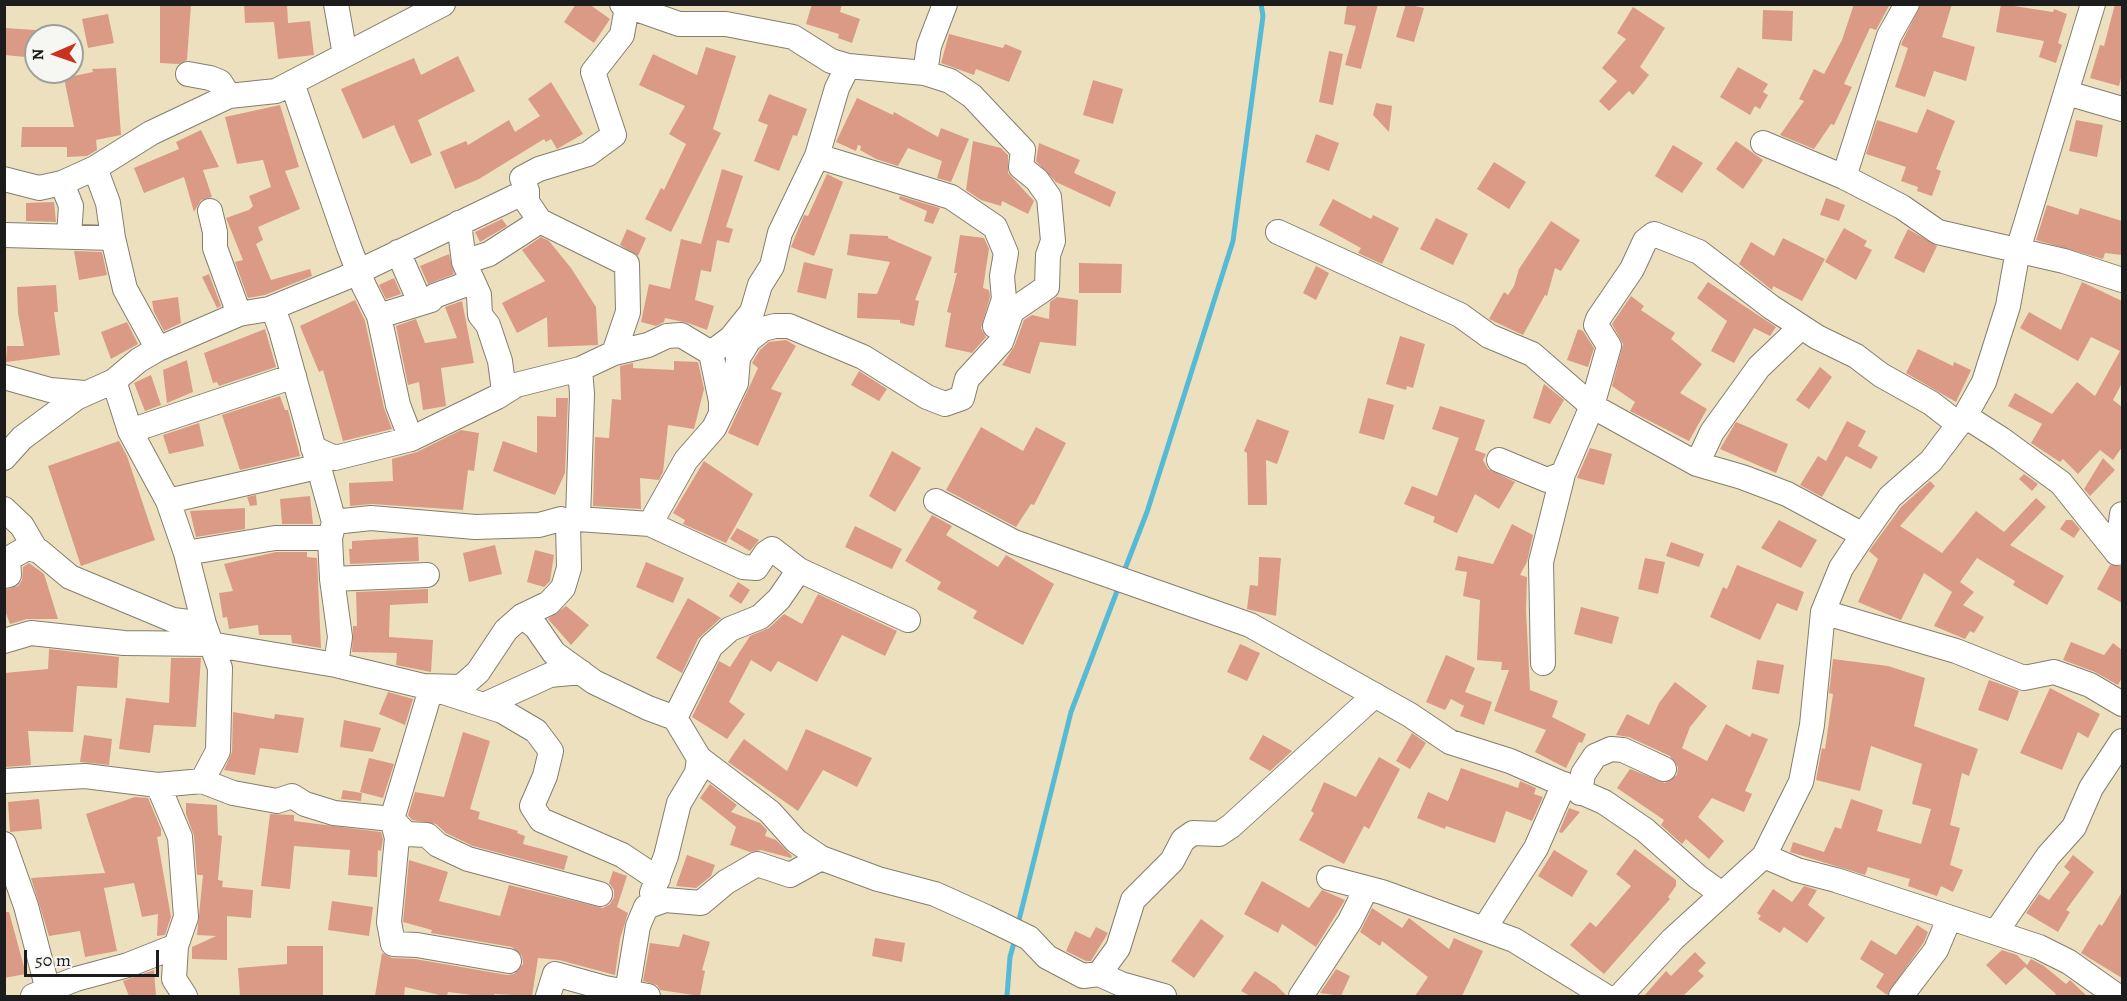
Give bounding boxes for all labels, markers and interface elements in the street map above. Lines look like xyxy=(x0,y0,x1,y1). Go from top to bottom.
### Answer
north arrow xyxy=(24,24,84,84)
text: N xyxy=(27,48,49,61)
scale bar xyxy=(27,938,162,976)
text: 50 m xyxy=(35,948,71,972)

